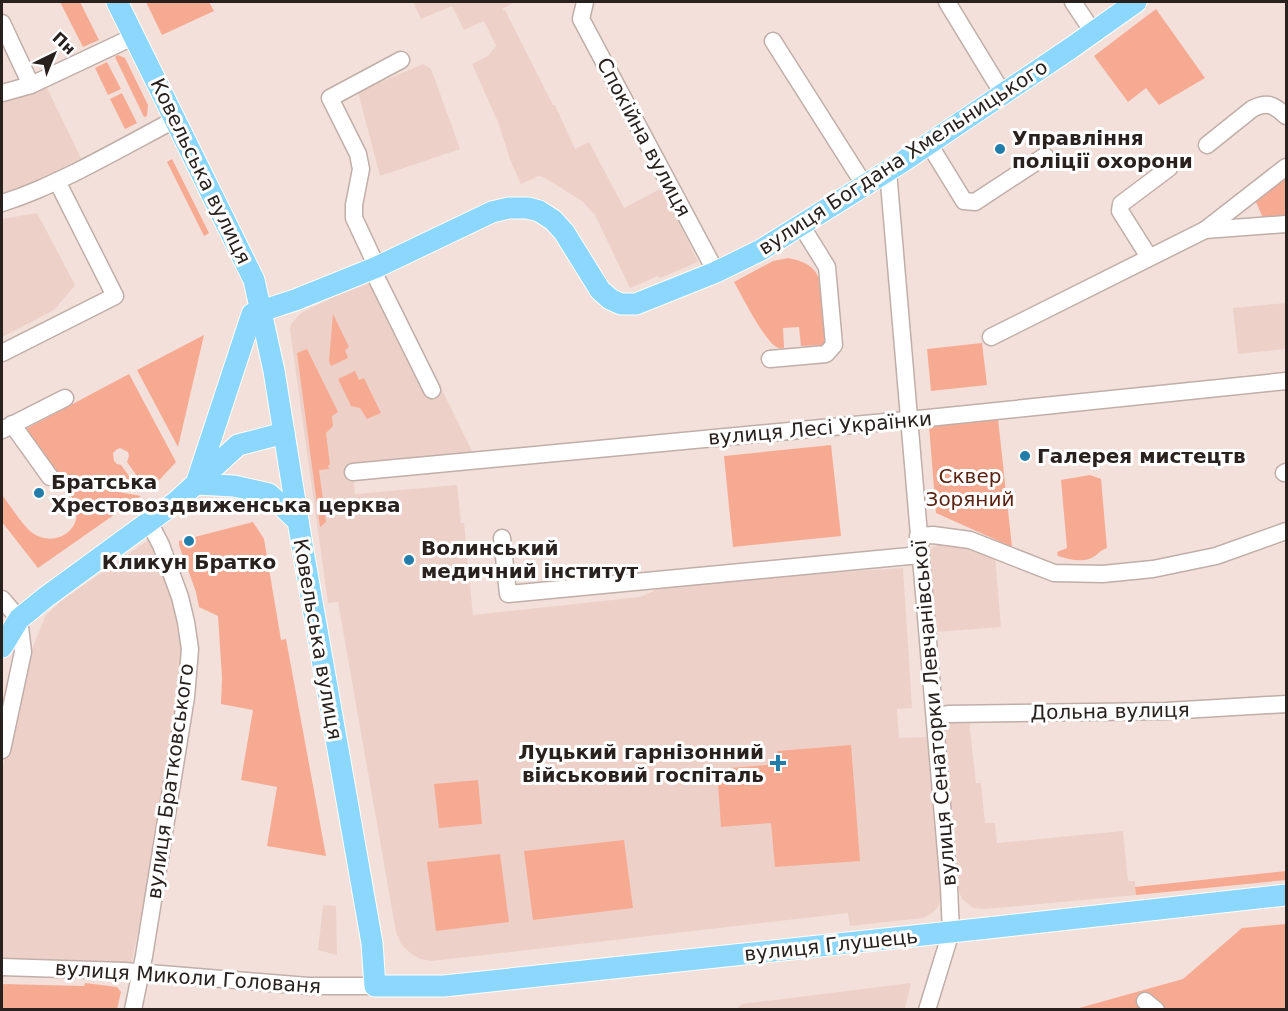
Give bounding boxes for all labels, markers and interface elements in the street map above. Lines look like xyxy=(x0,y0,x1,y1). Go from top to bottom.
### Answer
north arrow xyxy=(24,24,84,84)
text: Пн xyxy=(48,28,79,59)
street label: Спокійна вулиця xyxy=(592,53,696,221)
street label: вулиця Богдана Хмельницького xyxy=(754,54,1052,260)
street label: Ковельська вулиця xyxy=(146,74,256,268)
place label: Управління поліції охорони xyxy=(1012,126,1193,173)
marker: Управління поліції охорони xyxy=(993,142,1007,156)
street label: вулиця Лесі Українки xyxy=(707,406,933,450)
place label: Галерея мистецтв xyxy=(1037,444,1246,468)
marker: Галерея мистецтв xyxy=(1018,449,1032,463)
park label: Сквер Зоряний xyxy=(926,464,1014,511)
place label: Братська Хрестовоздвиженська церква xyxy=(51,470,401,517)
marker: Братська Хрестовоздвиженська церква xyxy=(32,486,46,500)
marker: Кликун Братко xyxy=(182,534,196,548)
place label: Волинський медичний інститут xyxy=(421,536,638,583)
street label: Ковельська вулиця xyxy=(289,537,347,741)
street label: вулиця Сенаторки Левчанівської xyxy=(907,539,961,887)
place label: Кликун Братко xyxy=(102,550,276,574)
marker: Волинський медичний інститут xyxy=(402,553,416,567)
street label: вулиця Братковського xyxy=(142,662,198,900)
street label: Дольна вулиця xyxy=(1030,698,1190,724)
place label: Луцький гарнізонний військовий госпіталь xyxy=(518,740,764,787)
marker: Луцький гарнізонний військовий госпіталь xyxy=(769,754,787,772)
street label: вулиця Глушець xyxy=(743,924,919,966)
street label: вулиця Миколи Голованя xyxy=(54,956,322,998)

